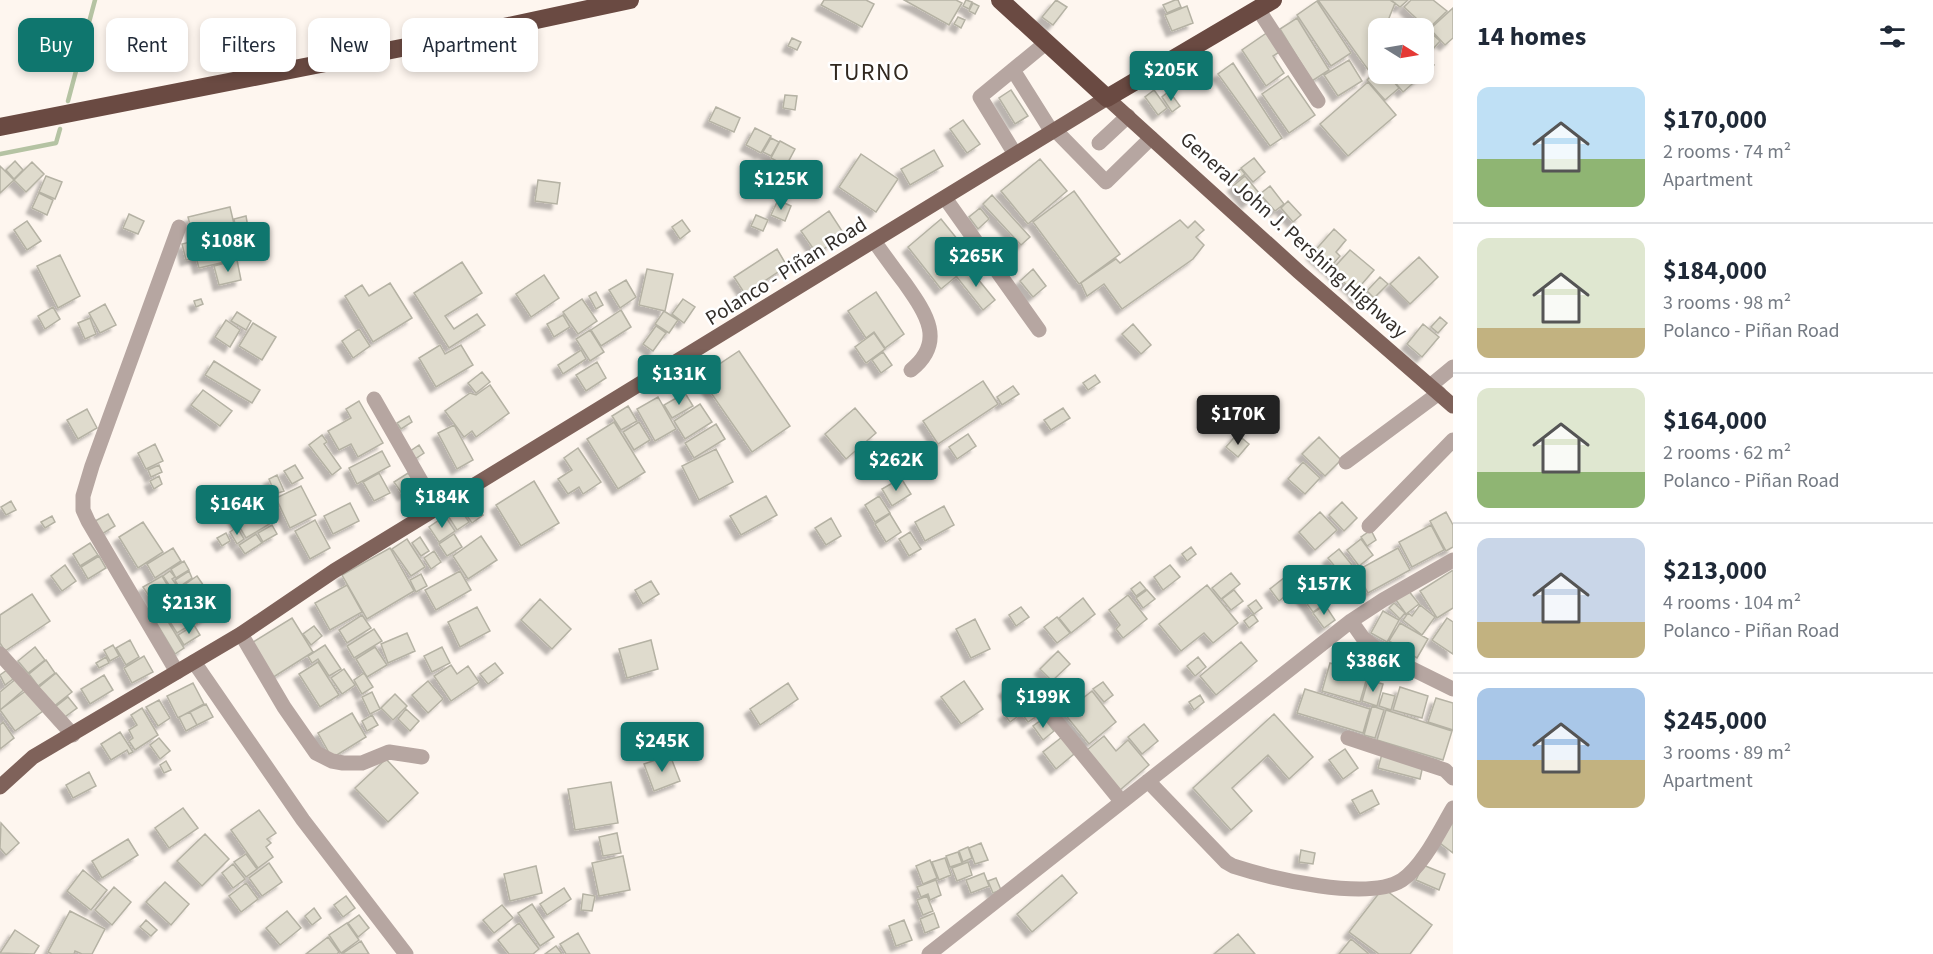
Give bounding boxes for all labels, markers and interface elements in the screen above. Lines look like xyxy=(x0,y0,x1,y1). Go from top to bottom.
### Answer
chip: Buy xyxy=(18,18,94,72)
chip: Rent xyxy=(106,18,188,72)
chip: Filters xyxy=(200,18,296,72)
chip: New xyxy=(308,18,390,72)
chip: Apartment xyxy=(402,18,538,72)
north arrow xyxy=(1368,18,1434,84)
map controls xyxy=(1368,18,1434,84)
text: 14 homes xyxy=(1477,18,1586,55)
icon: filters xyxy=(1876,20,1909,53)
pin: $205K xyxy=(1129,51,1213,102)
district label: TURNO xyxy=(830,55,910,90)
text: $205K xyxy=(1144,56,1198,84)
text: $170,000 xyxy=(1663,101,1767,138)
icon: home xyxy=(1525,111,1597,183)
street label: General John J. Pershing Highway xyxy=(1174,125,1414,345)
text: 2 rooms · 74 m² xyxy=(1663,138,1791,166)
pin: $125K xyxy=(739,160,823,211)
text: $125K xyxy=(754,165,808,193)
text: Apartment xyxy=(1663,166,1753,194)
street label: Polanco - Piñan Road xyxy=(699,209,873,333)
pin: $108K xyxy=(186,222,270,273)
text: $108K xyxy=(201,227,255,255)
pin: $265K xyxy=(934,237,1018,288)
text: $265K xyxy=(949,242,1003,270)
text: $184,000 xyxy=(1663,252,1767,289)
icon: home xyxy=(1525,262,1597,334)
text: 3 rooms · 98 m² xyxy=(1663,289,1791,317)
text: Polanco - Piñan Road xyxy=(1663,317,1840,345)
pin: $131K xyxy=(637,355,721,406)
text: $131K xyxy=(652,360,706,388)
pin: $170K xyxy=(1196,395,1280,446)
text: $170K xyxy=(1211,400,1265,428)
text: $164,000 xyxy=(1663,402,1767,439)
icon: home xyxy=(1525,412,1597,484)
text: 2 rooms · 62 m² xyxy=(1663,439,1791,467)
pin: $262K xyxy=(854,441,938,492)
text: $262K xyxy=(869,446,923,474)
text: Polanco - Piñan Road xyxy=(1663,467,1840,495)
pin: $184K xyxy=(400,478,484,529)
text: $184K xyxy=(415,483,469,511)
pin: $164K xyxy=(195,485,279,536)
text: $164K xyxy=(210,490,264,518)
text: $213,000 xyxy=(1663,552,1767,589)
icon: home xyxy=(1525,562,1597,634)
pin: $157K xyxy=(1282,565,1366,616)
text: $157K xyxy=(1297,570,1351,598)
pin: $213K xyxy=(147,584,231,635)
text: $213K xyxy=(162,589,216,617)
text: 4 rooms · 104 m² xyxy=(1663,589,1801,617)
text: Polanco - Piñan Road xyxy=(1663,617,1840,645)
pin: $386K xyxy=(1331,642,1415,693)
text: $386K xyxy=(1346,647,1400,675)
pin: $199K xyxy=(1001,678,1085,729)
text: $199K xyxy=(1016,683,1070,711)
text: $245,000 xyxy=(1663,702,1767,739)
icon: home xyxy=(1525,712,1597,784)
pin: $245K xyxy=(620,722,704,773)
text: $245K xyxy=(635,727,689,755)
text: 3 rooms · 89 m² xyxy=(1663,739,1791,767)
text: Apartment xyxy=(1663,767,1753,795)

